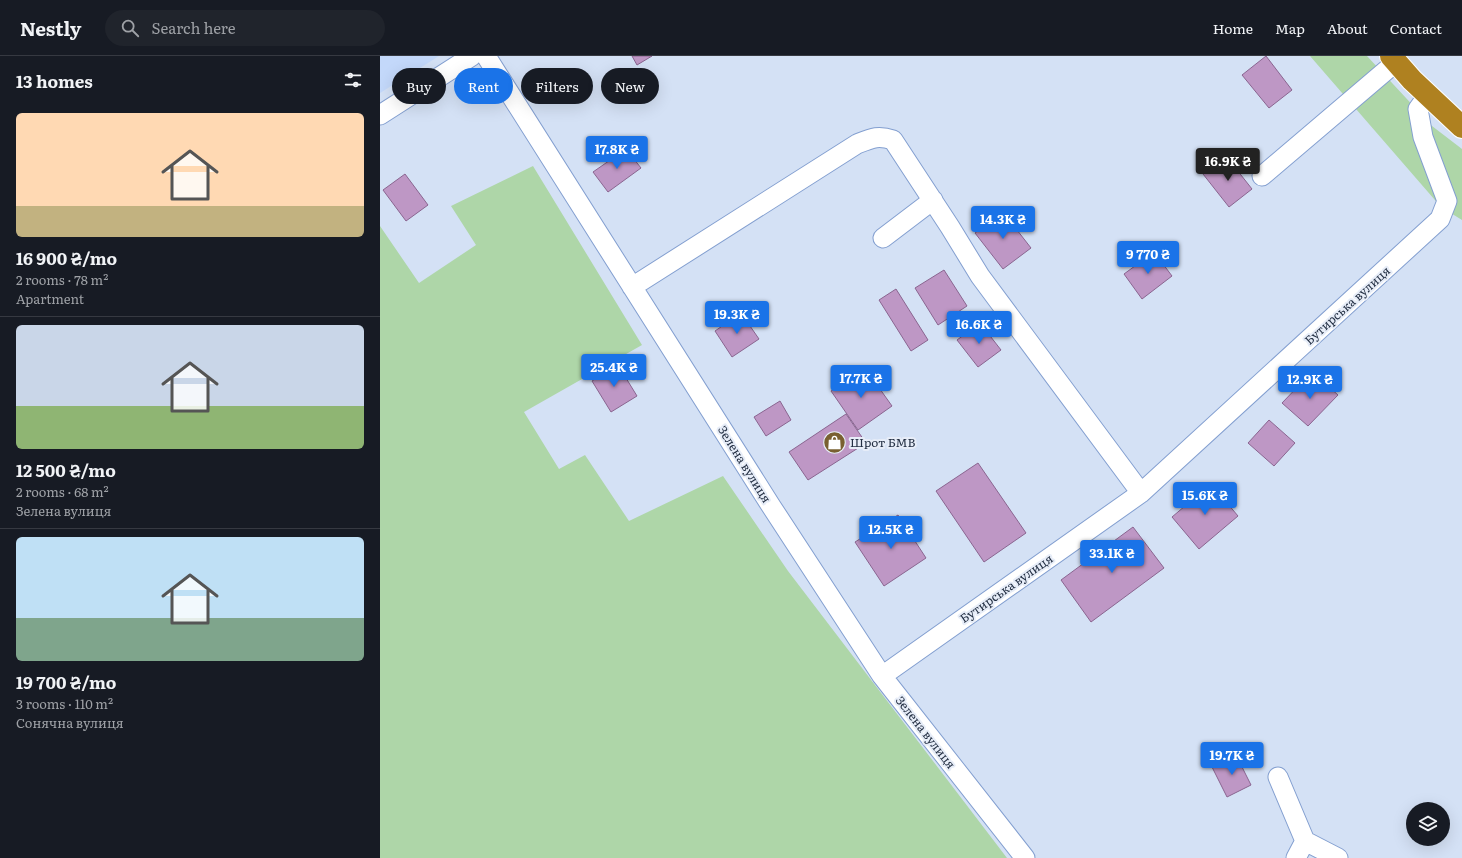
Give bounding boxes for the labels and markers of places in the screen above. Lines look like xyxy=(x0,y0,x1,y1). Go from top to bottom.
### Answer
pin: 17.8K ₴ xyxy=(580,136,654,170)
pin: 16.9K ₴ xyxy=(1191,148,1265,182)
pin: 14.3K ₴ xyxy=(966,206,1040,240)
pin: 9 770 ₴ xyxy=(1111,241,1185,275)
pin: 19.3K ₴ xyxy=(700,301,774,335)
pin: 16.6K ₴ xyxy=(942,311,1016,345)
pin: 25.4K ₴ xyxy=(577,354,651,388)
pin: 17.7K ₴ xyxy=(824,365,898,399)
pin: 12.9K ₴ xyxy=(1273,366,1347,400)
shop icon: Шрот БМВ xyxy=(821,429,847,455)
place label: Шрот БМВ xyxy=(850,433,916,451)
pin: 15.6K ₴ xyxy=(1168,482,1242,516)
pin: 12.5K ₴ xyxy=(854,516,928,550)
pin: 33.1K ₴ xyxy=(1075,540,1149,574)
pin: 19.7K ₴ xyxy=(1195,742,1269,776)

